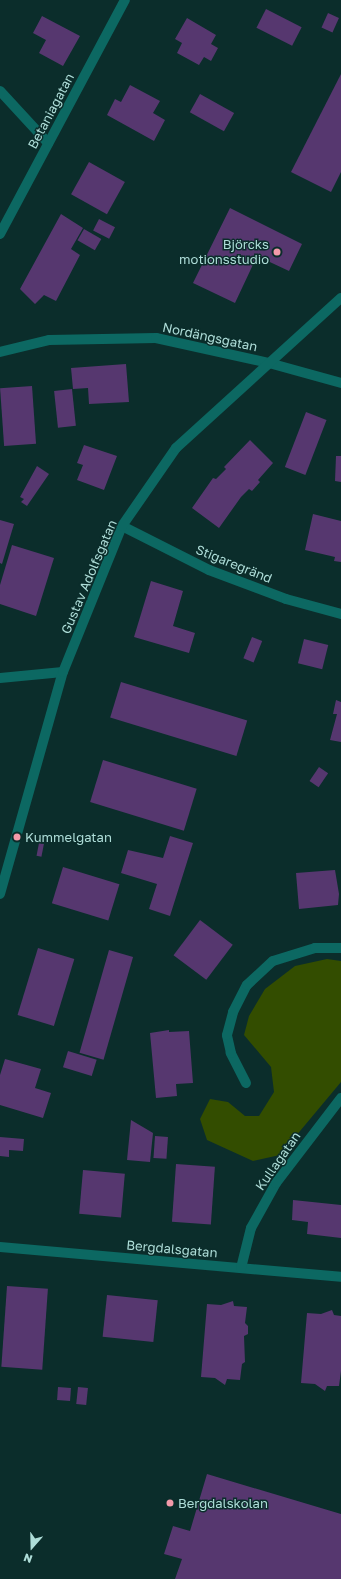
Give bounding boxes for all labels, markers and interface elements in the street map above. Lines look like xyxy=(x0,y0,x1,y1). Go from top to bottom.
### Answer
street label: Betaniagatan xyxy=(25,71,77,151)
place label: Björcks motionsstudio xyxy=(179,237,269,268)
marker: Björcks motionsstudio xyxy=(272,247,282,257)
street label: Nordängsgatan xyxy=(161,319,259,355)
street label: Gustav Adolfsgatan xyxy=(58,518,120,636)
street label: Stigaregränd xyxy=(194,542,274,586)
place label: Kummelgatan xyxy=(25,829,112,845)
marker: Kummelgatan xyxy=(12,832,22,842)
street label: Kullagatan xyxy=(252,1129,304,1193)
street label: Bergdalsgatan xyxy=(126,1237,218,1261)
place label: Bergdalskolan xyxy=(178,1495,268,1511)
marker: Bergdalskolan xyxy=(165,1498,175,1508)
north arrow xyxy=(12,1527,52,1567)
text: N xyxy=(22,1551,34,1566)

